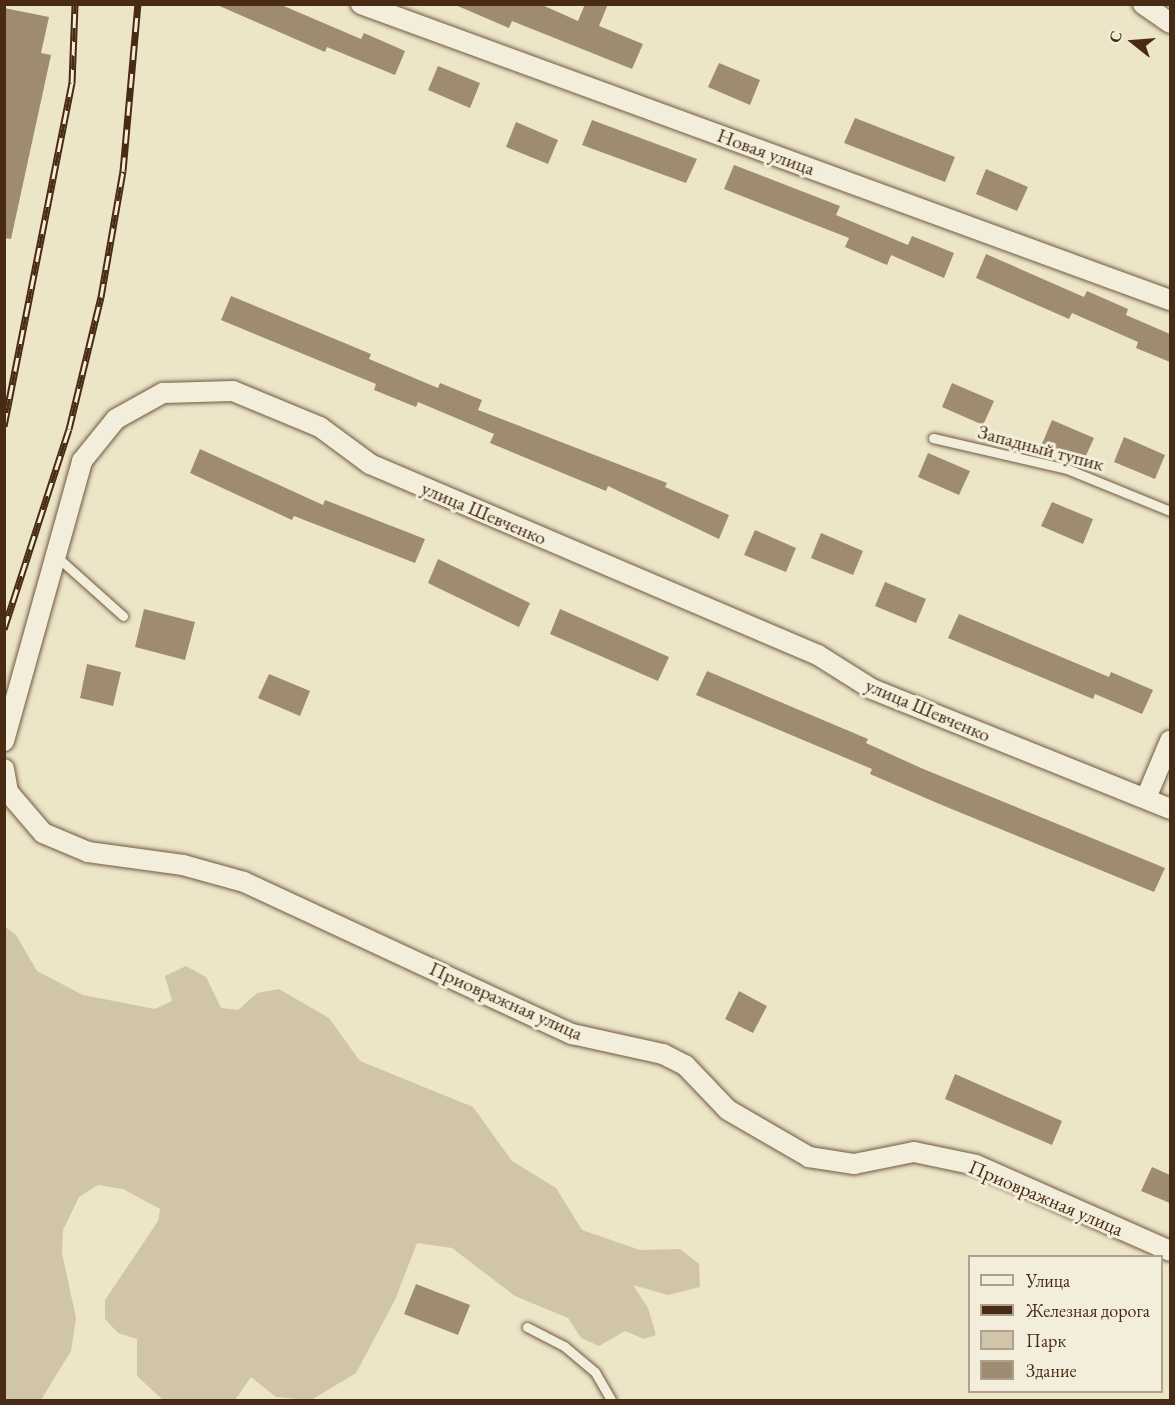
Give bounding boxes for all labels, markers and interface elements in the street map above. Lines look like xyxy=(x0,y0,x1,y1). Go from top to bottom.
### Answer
north arrow xyxy=(1103,12,1163,72)
text: С xyxy=(1104,28,1127,45)
street label: Новая улица xyxy=(714,123,818,181)
street label: Западный тупик xyxy=(975,420,1107,476)
street label: улица Шевченко xyxy=(418,476,550,550)
street label: улица Шевченко xyxy=(862,673,994,747)
street label: Приовражная улица xyxy=(425,956,587,1046)
street label: Приовражная улица xyxy=(965,1155,1127,1241)
legend xyxy=(968,1255,1163,1393)
text: Улица xyxy=(1026,1269,1070,1292)
text: Железная дорога xyxy=(1026,1299,1150,1322)
text: Парк xyxy=(1026,1329,1066,1352)
text: Здание xyxy=(1026,1359,1076,1382)

